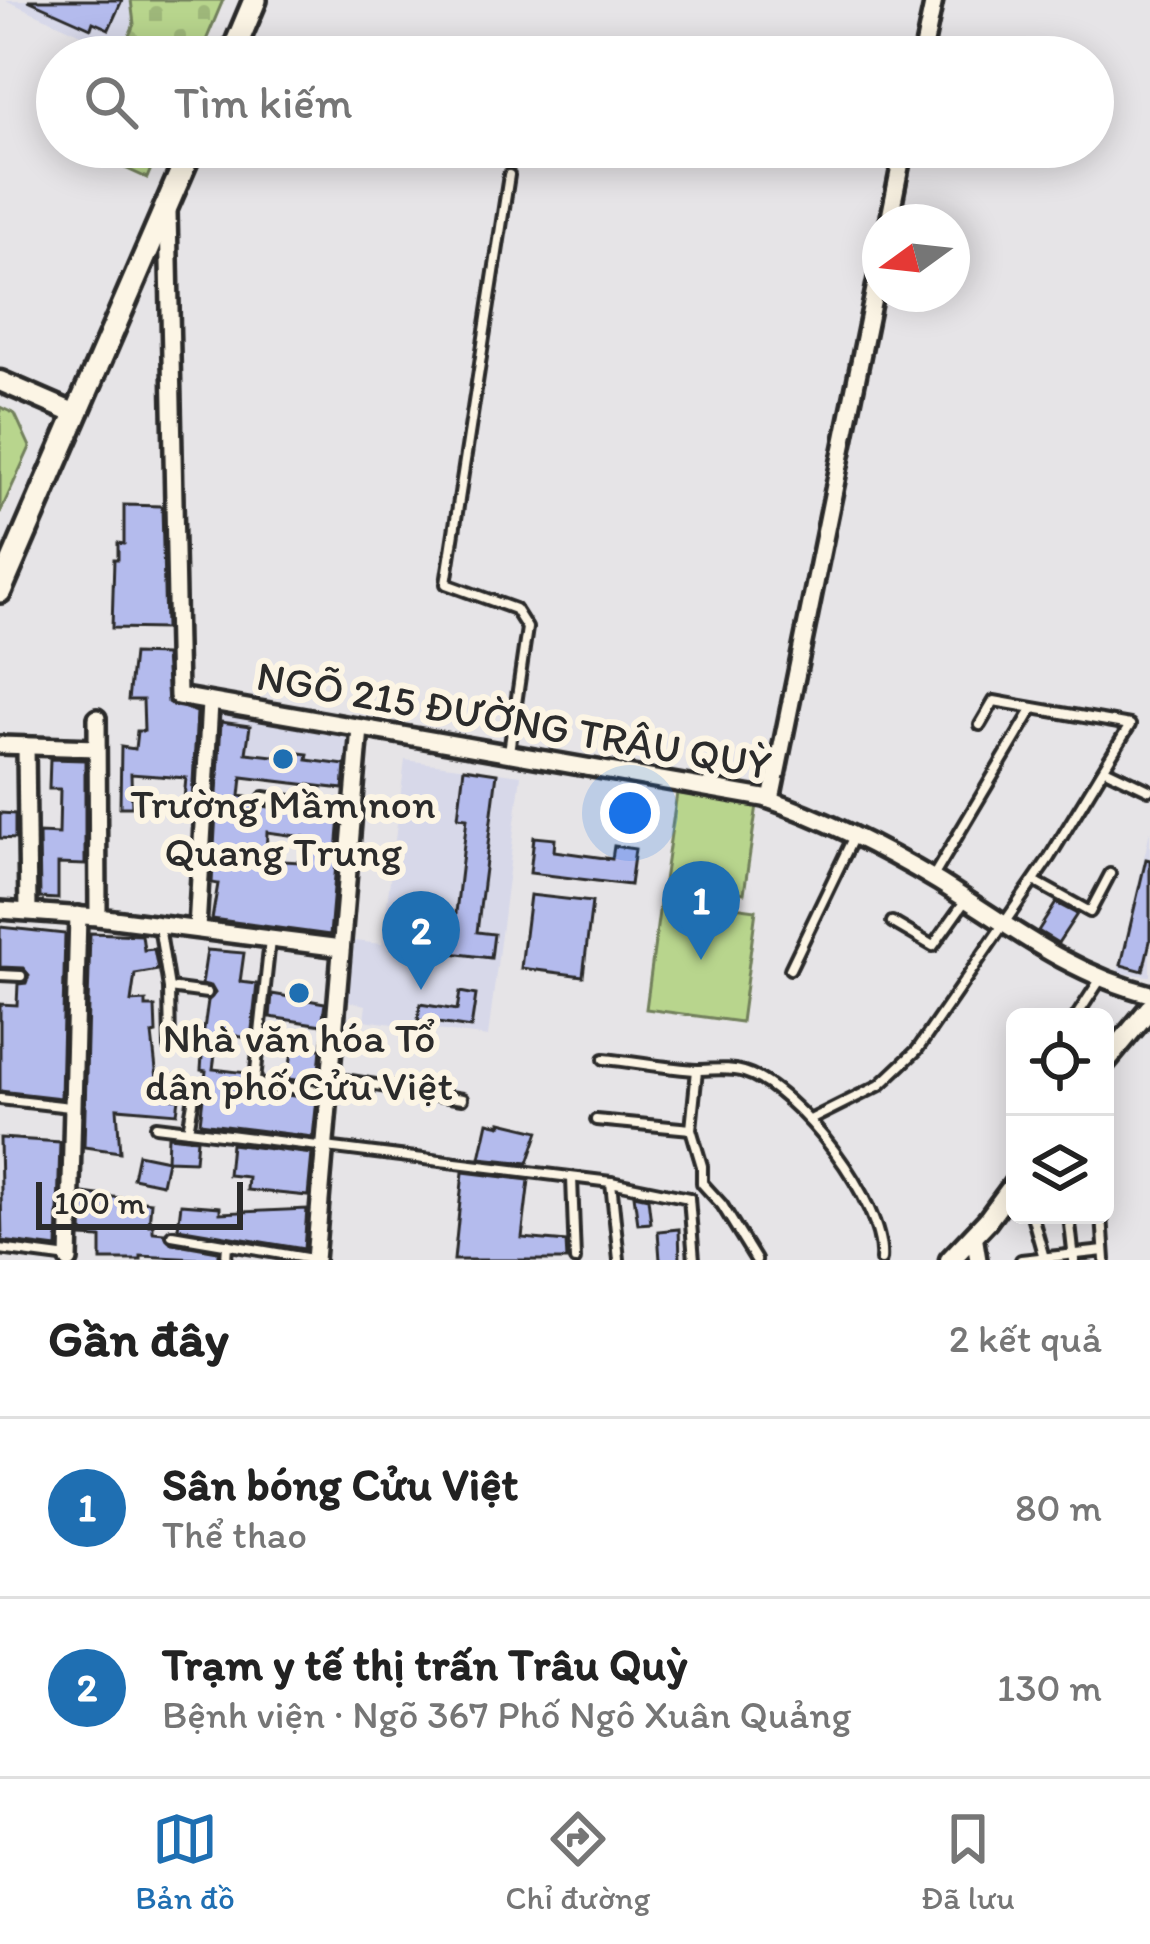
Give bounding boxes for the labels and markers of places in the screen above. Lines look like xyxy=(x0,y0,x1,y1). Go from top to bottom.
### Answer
marker: Trường Mầm non Quang Trung xyxy=(270,746,296,772)
place label: Trường Mầm non Quang Trung xyxy=(130,778,436,877)
pin: 1 xyxy=(662,861,740,960)
pin: 2 xyxy=(382,891,460,990)
marker: Nhà văn hóa Tổ dân phố Cửu Việt xyxy=(286,980,312,1006)
place label: Nhà văn hóa Tổ dân phố Cửu Việt xyxy=(145,1012,453,1111)

